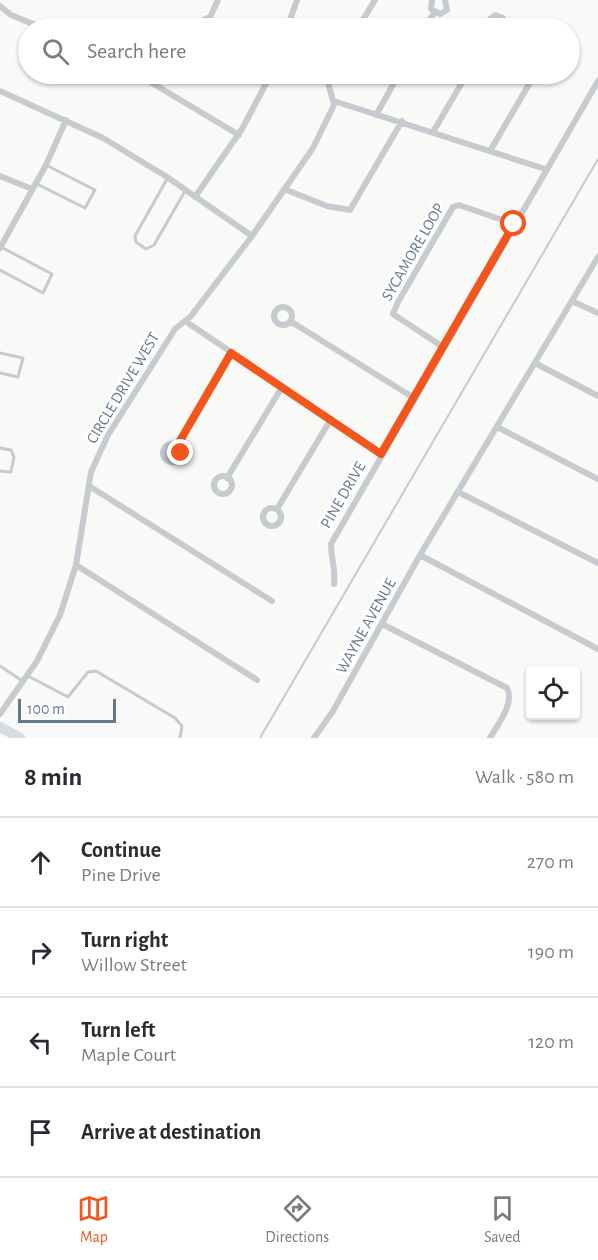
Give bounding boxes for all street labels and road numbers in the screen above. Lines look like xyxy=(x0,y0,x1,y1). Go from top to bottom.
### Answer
street label: SYCAMORE LOOP xyxy=(379,200,447,304)
street label: CIRCLE DRIVE WEST xyxy=(84,330,162,446)
street label: PINE DRIVE xyxy=(318,459,369,531)
street label: WAYNE AVENUE xyxy=(333,575,399,676)

